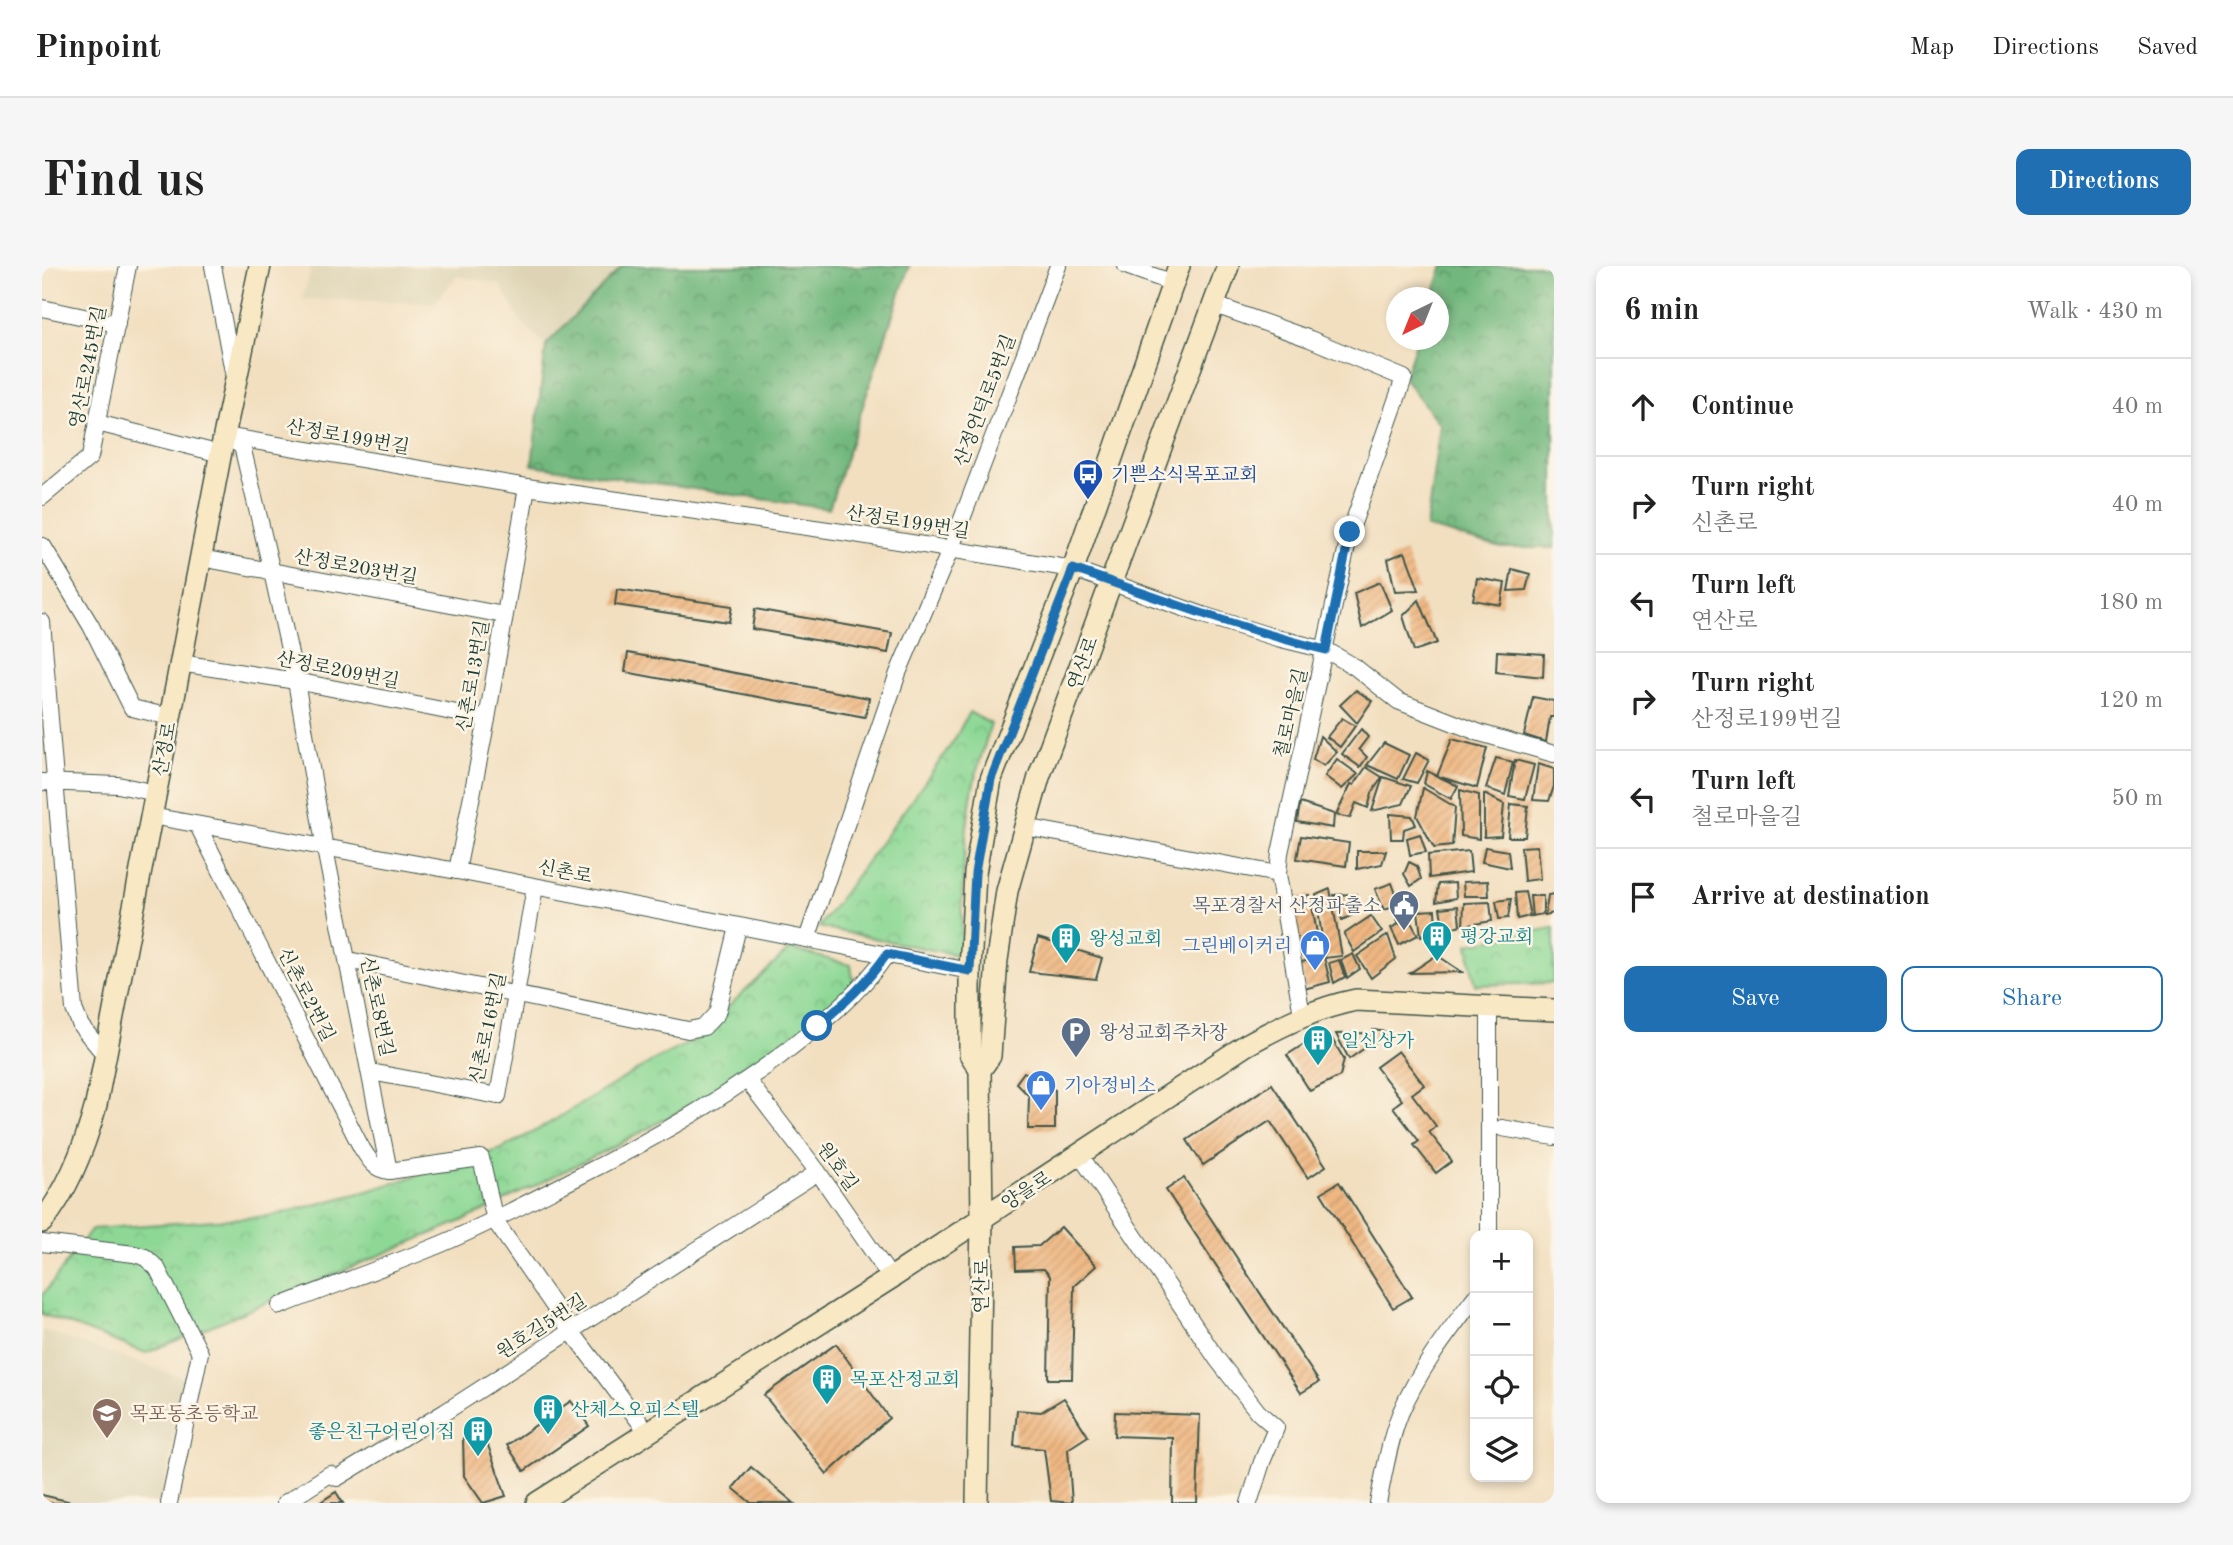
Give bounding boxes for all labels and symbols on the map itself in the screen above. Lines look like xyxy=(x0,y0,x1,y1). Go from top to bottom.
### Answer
north arrow xyxy=(1386,287,1449,350)
street label: 영산로245번길 xyxy=(66,304,111,431)
street label: 산정언덕로5번길 xyxy=(951,332,1020,469)
street label: 산정로199번길 xyxy=(284,416,411,459)
bus stop icon: 기쁜소식목포교회 xyxy=(1071,457,1105,501)
place label: 기쁜소식목포교회 xyxy=(1111,464,1258,486)
street label: 산정로199번길 xyxy=(844,502,971,543)
route end xyxy=(1334,516,1365,547)
street label: 산정로203번길 xyxy=(292,546,419,589)
street label: 신촌로13번길 xyxy=(452,618,494,734)
street label: 연산로 xyxy=(1064,634,1103,693)
street label: 산정로209번길 xyxy=(274,648,401,693)
street label: 철로마을길 xyxy=(1271,666,1312,760)
street label: 산정로 xyxy=(150,720,181,778)
street label: 신촌로 xyxy=(536,856,594,888)
public building icon: 목포경찰서 산정파출소 xyxy=(1387,888,1421,932)
place label: 목포경찰서 산정파출소 xyxy=(1192,895,1381,917)
building icon: 평강교회 xyxy=(1420,919,1454,963)
building icon: 왕성교회 xyxy=(1049,921,1083,965)
place label: 평강교회 xyxy=(1460,927,1533,948)
shop icon: 그린베이커리 xyxy=(1298,928,1332,972)
place label: 왕성교회 xyxy=(1089,929,1162,950)
place label: 그린베이커리 xyxy=(1182,936,1292,957)
street label: 신촌로2번길 xyxy=(273,944,339,1045)
street label: 신촌로8번길 xyxy=(356,954,398,1059)
street label: 신촌로16번길 xyxy=(465,970,511,1086)
route start xyxy=(801,1010,832,1041)
parking icon: 왕성교회주차장 xyxy=(1059,1015,1093,1059)
place label: 왕성교회주차장 xyxy=(1099,1023,1228,1044)
building icon: 일신상가 xyxy=(1301,1023,1335,1067)
place label: 일신상가 xyxy=(1341,1031,1415,1052)
shop icon: 기아정비소 xyxy=(1024,1068,1058,1112)
place label: 기아정비소 xyxy=(1064,1075,1156,1097)
street label: 원호길 xyxy=(812,1138,862,1195)
street label: 양을로 xyxy=(998,1167,1056,1215)
street label: 연산로 xyxy=(972,1258,993,1314)
street label: 원호길5번길 xyxy=(492,1290,591,1364)
building icon: 목포산정교회 xyxy=(810,1362,844,1406)
place label: 목포산정교회 xyxy=(850,1370,960,1391)
building icon: 산체스오피스텔 xyxy=(531,1392,565,1436)
school or university icon: 목포동초등학교 xyxy=(90,1396,124,1440)
place label: 산체스오피스텔 xyxy=(571,1400,699,1421)
place label: 목포동초등학교 xyxy=(130,1404,258,1425)
building icon: 좋은친구어린이집 xyxy=(461,1414,495,1458)
place label: 좋은친구어린이집 xyxy=(308,1422,455,1443)

